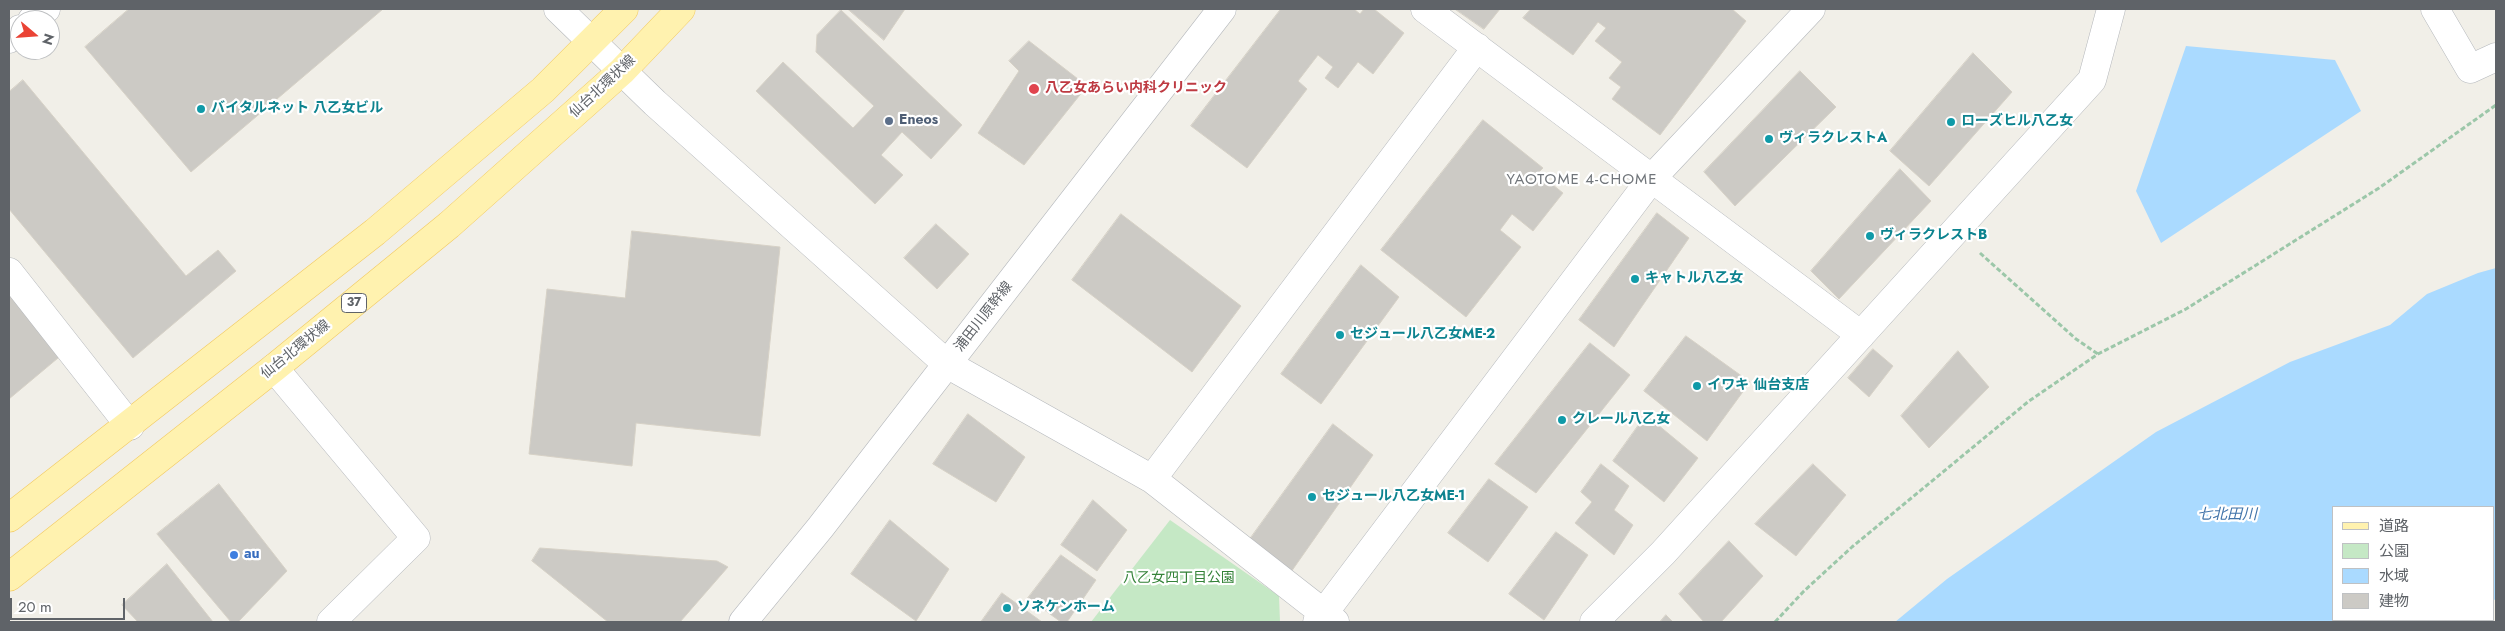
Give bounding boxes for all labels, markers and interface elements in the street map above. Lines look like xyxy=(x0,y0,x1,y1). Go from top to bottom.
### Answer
north arrow xyxy=(10,10,60,60)
text: N xyxy=(37,31,60,48)
street label: 仙台北環状線 xyxy=(567,52,639,122)
place label: 八乙女あらい内科クリニック xyxy=(1045,81,1227,97)
marker: 八乙女あらい内科クリニック xyxy=(1027,82,1041,96)
place label: バイタルネット 八乙女ビル xyxy=(211,101,383,117)
marker: バイタルネット 八乙女ビル xyxy=(195,103,207,115)
place label: Eneos xyxy=(899,113,938,129)
place label: ローズヒル八乙女 xyxy=(1961,114,2073,130)
marker: Eneos xyxy=(883,115,895,127)
marker: ローズヒル八乙女 xyxy=(1945,116,1957,128)
place label: ヴィラクレストA xyxy=(1779,131,1887,147)
marker: ヴィラクレストA xyxy=(1763,133,1775,145)
district label: YAOTOME 4-CHOME xyxy=(1505,171,1659,189)
place label: ヴィラクレストB xyxy=(1880,228,1987,244)
marker: ヴィラクレストB xyxy=(1864,230,1876,242)
place label: キャトル八乙女 xyxy=(1645,271,1743,287)
marker: キャトル八乙女 xyxy=(1629,273,1641,285)
street label: 浦田川原幹線 xyxy=(952,279,1016,355)
road number: 37 xyxy=(342,294,366,312)
street label: 仙台北環状線 xyxy=(258,317,334,383)
place label: セジュール八乙女ME-2 xyxy=(1350,327,1495,343)
marker: セジュール八乙女ME-2 xyxy=(1334,329,1346,341)
place label: イワキ 仙台支店 xyxy=(1707,378,1809,394)
marker: イワキ 仙台支店 xyxy=(1691,380,1703,392)
place label: クレール八乙女 xyxy=(1572,412,1670,428)
marker: クレール八乙女 xyxy=(1556,414,1568,426)
place label: セジュール八乙女ME-1 xyxy=(1322,489,1465,505)
marker: セジュール八乙女ME-1 xyxy=(1306,491,1318,503)
water label: 七北田川 xyxy=(2197,506,2257,524)
legend xyxy=(2332,506,2495,621)
text: 道路 xyxy=(2379,515,2409,537)
text: 公園 xyxy=(2379,540,2409,562)
place label: au xyxy=(244,547,260,563)
marker: au xyxy=(228,549,240,561)
text: 水域 xyxy=(2379,565,2409,587)
park label: 八乙女四丁目公園 xyxy=(1123,571,1235,587)
scale bar xyxy=(12,588,128,620)
text: 建物 xyxy=(2379,590,2409,612)
text: 20 m xyxy=(18,596,52,618)
place label: ソネケンホーム xyxy=(1017,600,1115,616)
marker: ソネケンホーム xyxy=(1001,602,1013,614)

